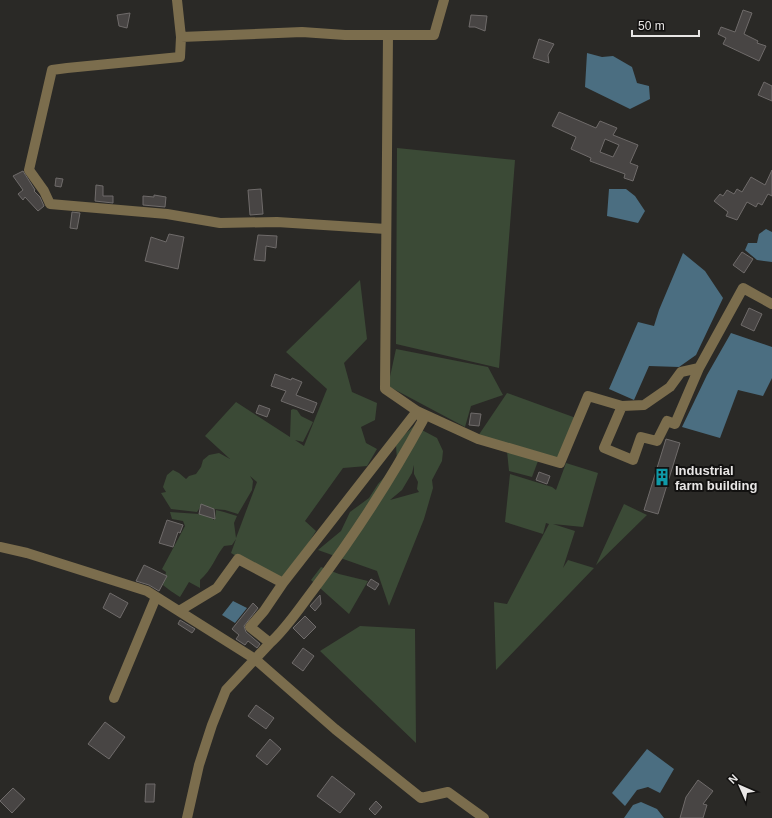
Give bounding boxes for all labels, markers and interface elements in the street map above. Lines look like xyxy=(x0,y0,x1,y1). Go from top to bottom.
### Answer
scale bar xyxy=(632,12,699,38)
text: 50 m xyxy=(638,19,665,33)
place label: Industrial farm building xyxy=(675,463,757,493)
building icon: Industrial farm building xyxy=(652,467,672,487)
north arrow xyxy=(720,766,760,806)
text: N xyxy=(726,772,740,786)

